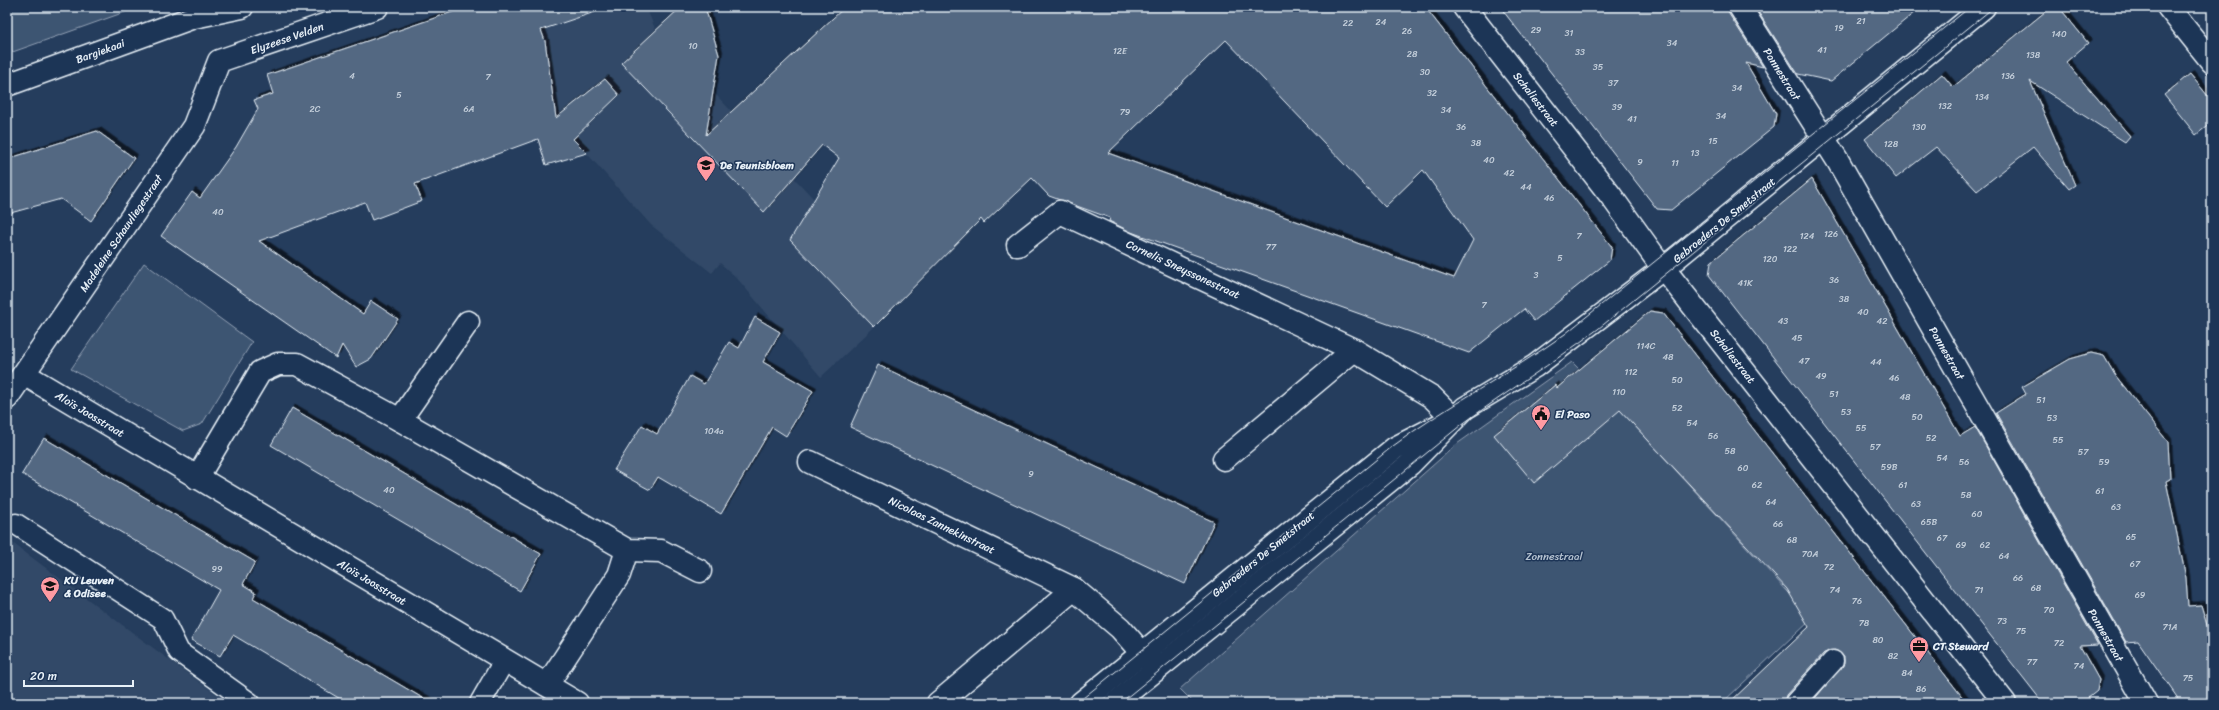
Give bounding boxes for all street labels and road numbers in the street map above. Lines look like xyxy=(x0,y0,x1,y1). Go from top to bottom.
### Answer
street label: Elyzeese Velden xyxy=(248,17,326,60)
street label: Bargiekaai xyxy=(73,34,128,69)
street label: Pannestraat xyxy=(1758,44,1806,105)
street label: Schaliestraat xyxy=(1508,68,1563,131)
street label: Madeleine Schauvliegestraat xyxy=(75,170,168,296)
street label: Gebroeders De Smetstraat xyxy=(1669,173,1780,268)
street label: Cornelis Sneyssonestraat xyxy=(1123,235,1243,304)
street label: Pannestraat xyxy=(1924,323,1970,384)
street label: Schaliestraat xyxy=(1705,325,1760,388)
street label: Aloïs Joosstraat xyxy=(51,386,128,443)
street label: Nicolaas Zannekinstraat xyxy=(885,491,999,560)
street label: Gebroeders De Smetstraat xyxy=(1208,507,1319,602)
street label: Aloïs Joosstraat xyxy=(333,554,410,611)
street label: Pannestraat xyxy=(2083,605,2129,666)

